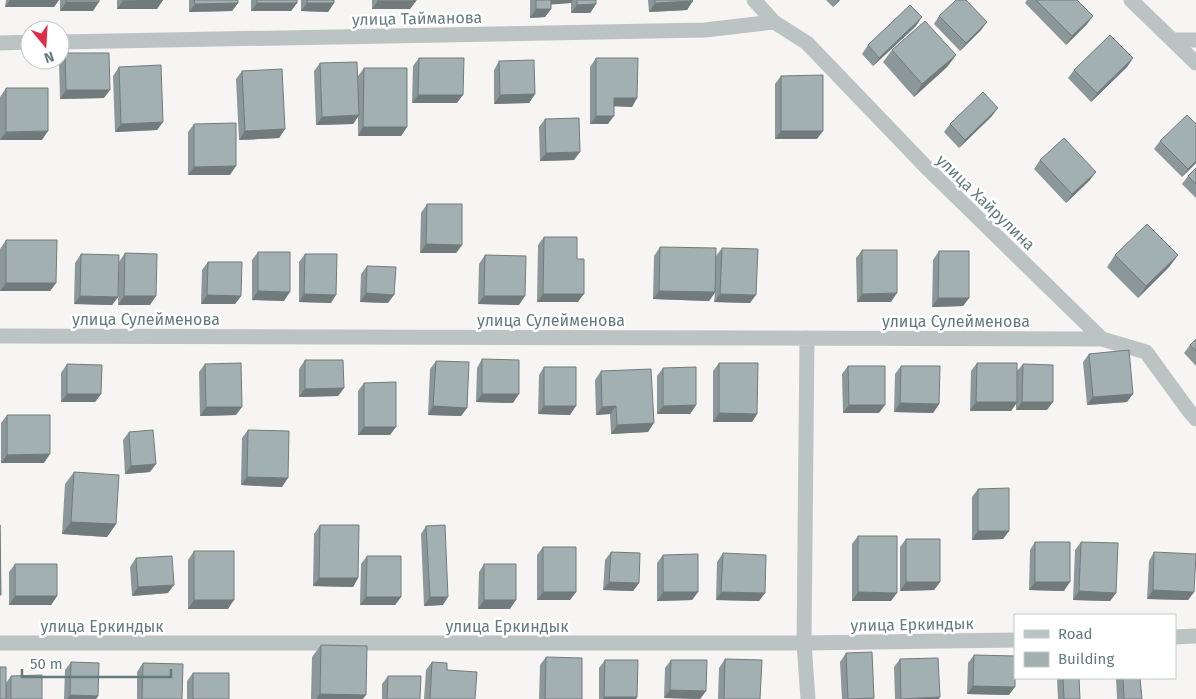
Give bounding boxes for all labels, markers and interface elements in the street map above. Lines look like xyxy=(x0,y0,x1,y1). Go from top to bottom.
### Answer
street label: улица Тайманова xyxy=(352,8,482,29)
north arrow xyxy=(20,20,70,70)
text: N xyxy=(42,47,56,66)
street label: улица Хайрулина xyxy=(932,150,1039,254)
street label: улица Сулейменова xyxy=(72,310,220,329)
street label: улица Сулейменова xyxy=(477,311,625,330)
street label: улица Сулейменова xyxy=(882,312,1030,331)
street label: улица Еркиндык xyxy=(850,614,974,635)
legend xyxy=(1014,614,1176,679)
street label: улица Еркиндык xyxy=(40,617,164,636)
street label: улица Еркиндык xyxy=(445,617,569,636)
text: Road xyxy=(1058,625,1093,643)
scale bar xyxy=(22,646,171,678)
text: Building xyxy=(1058,650,1114,668)
text: 50 m xyxy=(30,655,63,673)

